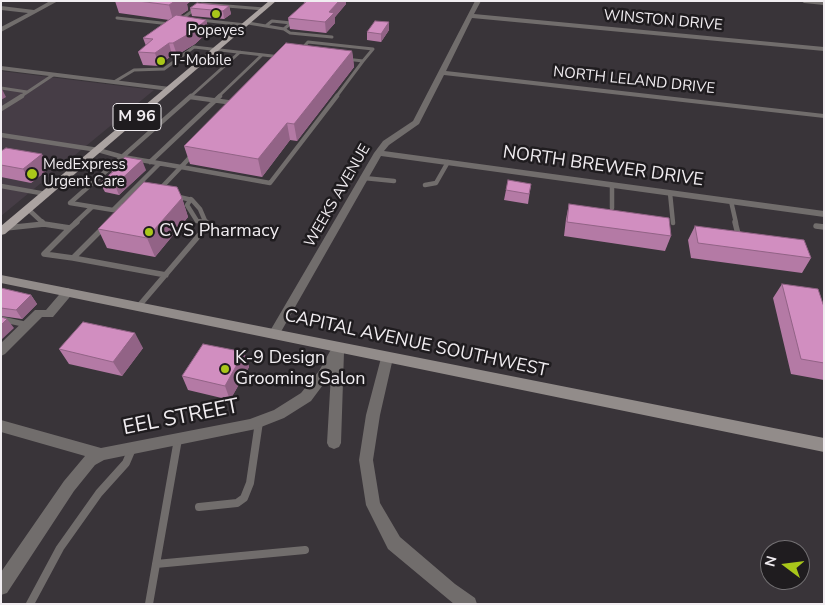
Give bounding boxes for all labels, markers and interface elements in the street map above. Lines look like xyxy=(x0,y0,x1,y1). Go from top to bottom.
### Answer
street label: WINSTON DRIVE xyxy=(603,7,723,35)
marker: Popeyes xyxy=(210,8,222,20)
place label: Popeyes xyxy=(188,22,244,40)
place label: T-Mobile xyxy=(171,52,231,70)
marker: T-Mobile xyxy=(155,55,167,67)
street label: NORTH LELAND DRIVE xyxy=(552,64,716,98)
road number: M 96 xyxy=(113,104,161,130)
street label: WEEKS AVENUE xyxy=(301,141,375,251)
street label: NORTH BREWER DRIVE xyxy=(501,142,705,192)
place label: MedExpress Urgent Care xyxy=(43,156,126,191)
marker: MedExpress Urgent Care xyxy=(25,167,39,181)
place label: CVS Pharmacy xyxy=(159,221,279,243)
marker: CVS Pharmacy xyxy=(143,226,155,238)
street label: CAPITAL AVENUE SOUTHWEST xyxy=(282,305,550,383)
place label: K-9 Design Grooming Salon xyxy=(235,348,365,390)
marker: K-9 Design Grooming Salon xyxy=(219,363,231,375)
street label: EEL STREET xyxy=(121,394,241,442)
north arrow xyxy=(760,540,810,590)
text: N xyxy=(760,554,782,569)

